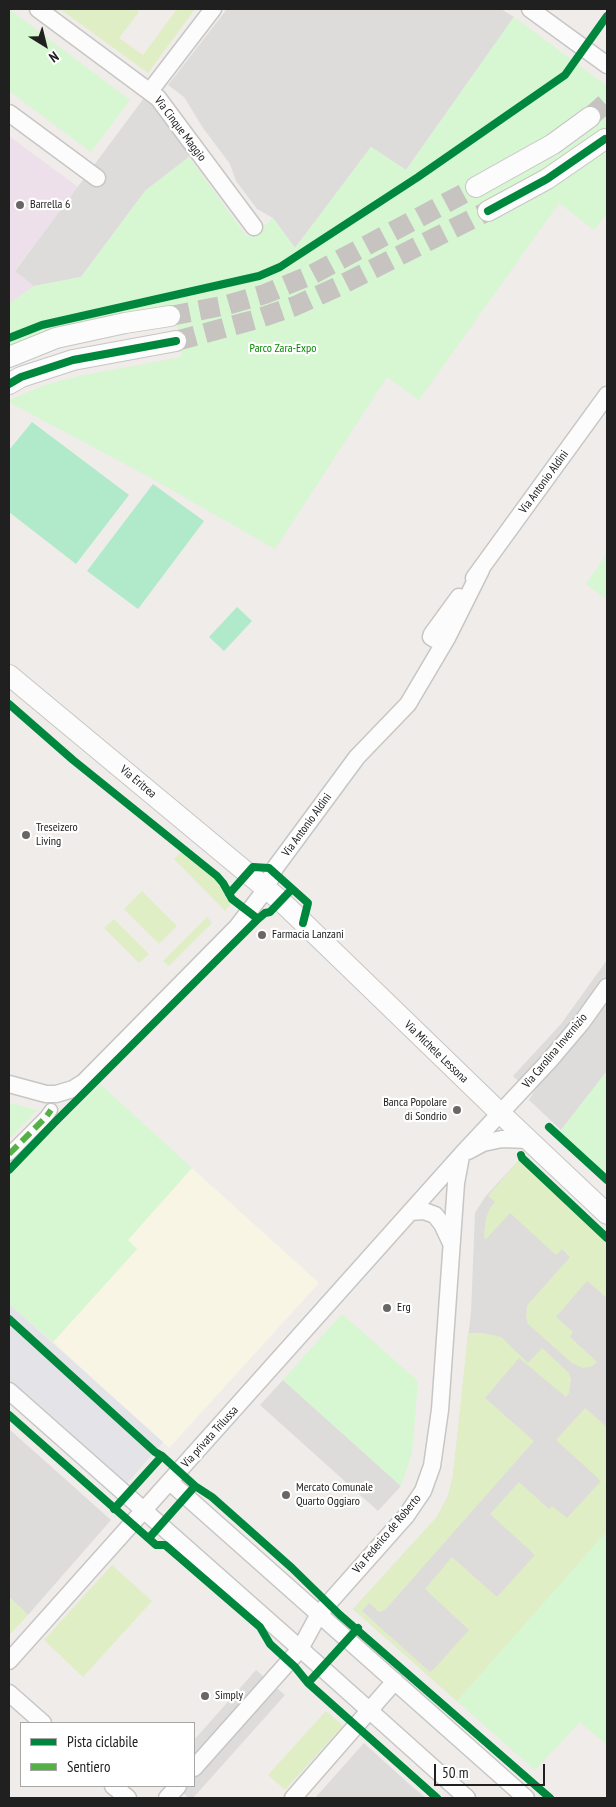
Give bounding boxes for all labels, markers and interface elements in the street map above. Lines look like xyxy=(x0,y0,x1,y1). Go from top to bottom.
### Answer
north arrow xyxy=(20,20,70,70)
text: N xyxy=(45,48,62,67)
street label: Via Cinque Maggio xyxy=(151,94,209,164)
place label: Barrella 6 xyxy=(30,198,70,212)
marker: Barrella 6 xyxy=(14,199,26,211)
park label: Parco Zara-Expo xyxy=(250,342,316,356)
street label: Via Antonio Aldini xyxy=(516,448,572,516)
street label: Via Eritrea xyxy=(117,763,159,801)
street label: Via Antonio Aldini xyxy=(279,791,335,859)
place label: Treseizero Living xyxy=(36,821,78,849)
marker: Treseizero Living xyxy=(20,829,32,841)
place label: Farmacia Lanzani xyxy=(272,928,344,942)
marker: Farmacia Lanzani xyxy=(256,929,268,941)
street label: Via Carolina Invernizio xyxy=(520,1011,590,1091)
street label: Via Michele Lessona xyxy=(401,1018,471,1086)
place label: Banca Popolare di Sondrio xyxy=(383,1096,447,1124)
marker: Banca Popolare di Sondrio xyxy=(451,1104,463,1116)
place label: Erg xyxy=(397,1301,411,1315)
marker: Erg xyxy=(381,1302,393,1314)
street label: Via privata Trilussa xyxy=(179,1403,241,1471)
place label: Mercato Comunale Quarto Oggiaro xyxy=(296,1481,373,1509)
marker: Mercato Comunale Quarto Oggiaro xyxy=(280,1489,292,1501)
street label: Via Federico de Roberto xyxy=(350,1492,424,1576)
place label: Simply xyxy=(215,1689,243,1703)
marker: Simply xyxy=(199,1690,211,1702)
legend xyxy=(20,1722,195,1787)
text: Pista ciclabile xyxy=(67,1732,138,1751)
scale bar xyxy=(436,1754,547,1786)
text: Sentiero xyxy=(67,1757,110,1776)
text: 50 m xyxy=(442,1763,468,1782)

